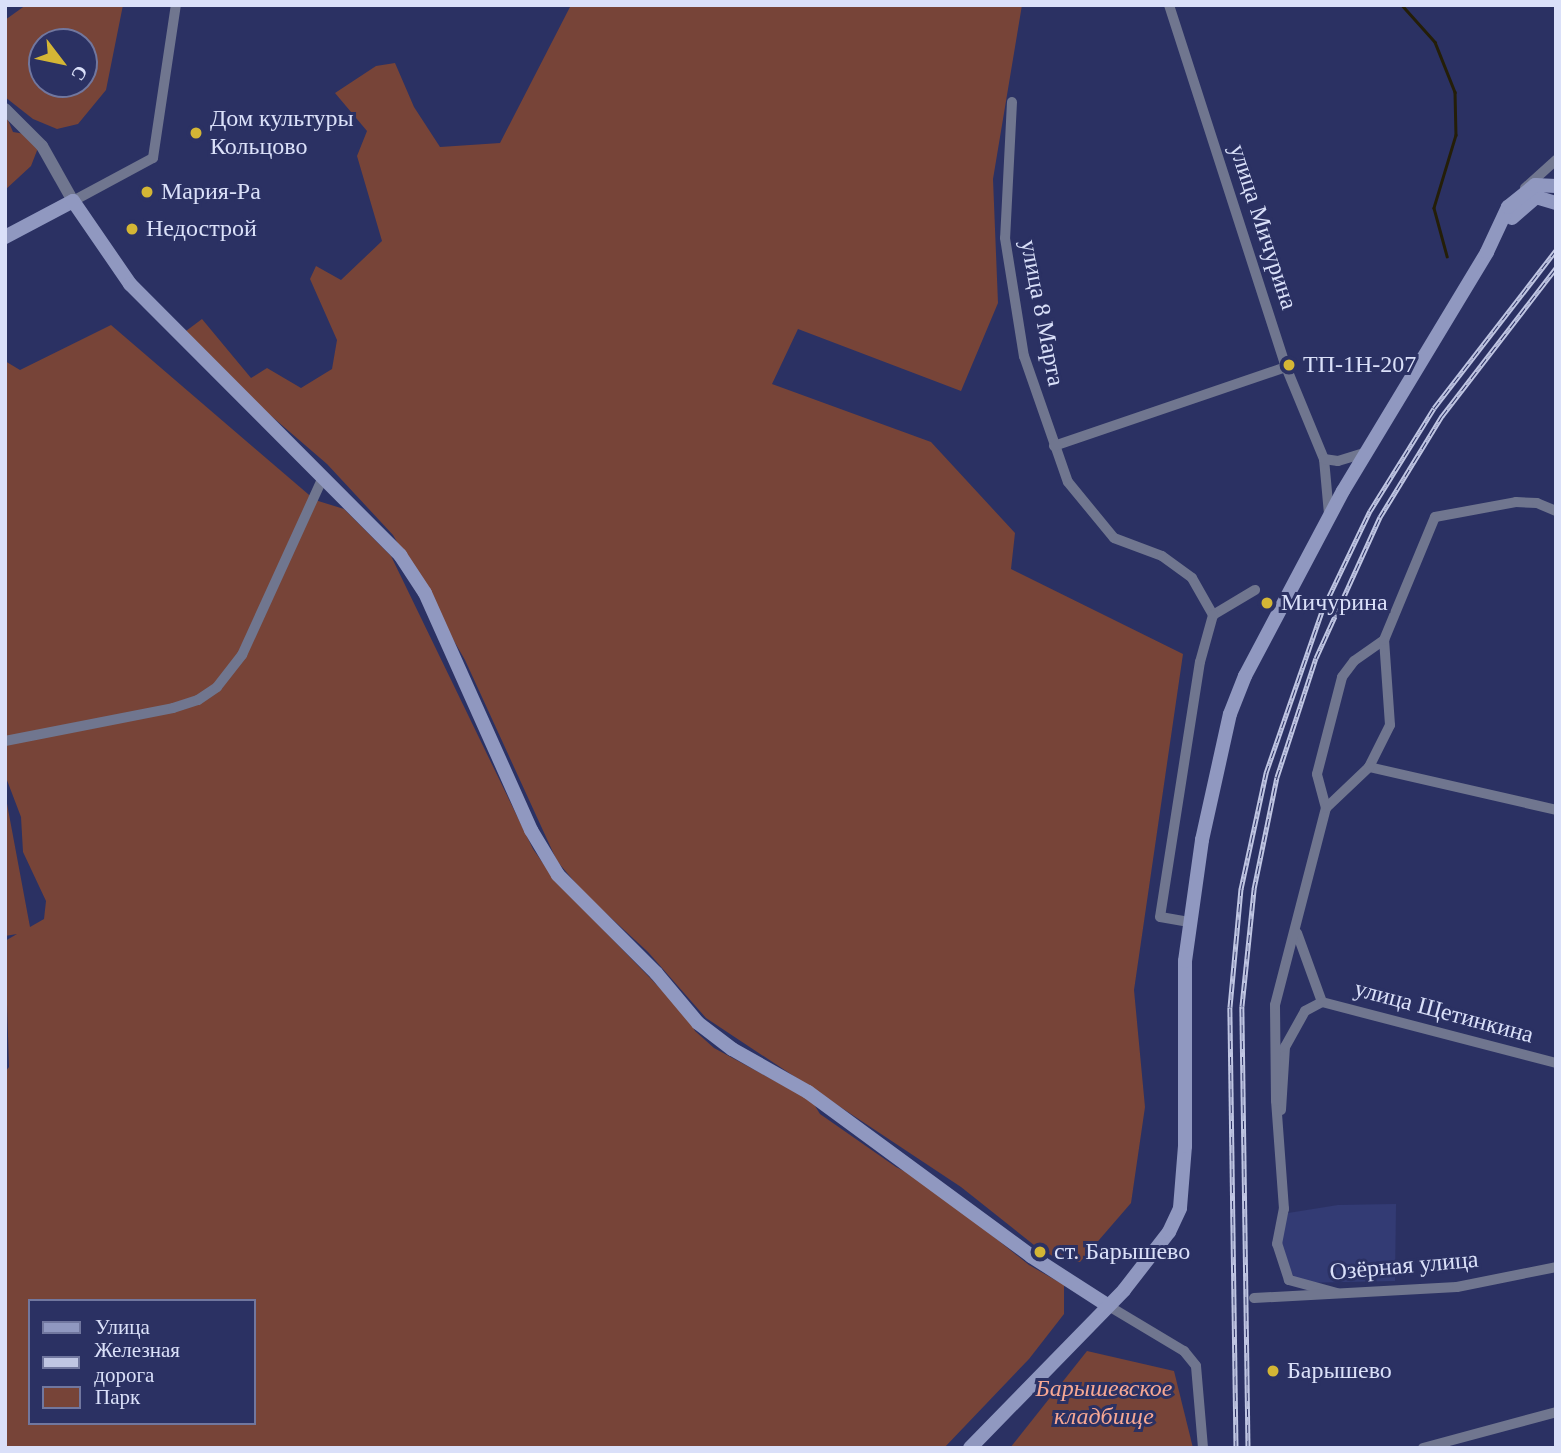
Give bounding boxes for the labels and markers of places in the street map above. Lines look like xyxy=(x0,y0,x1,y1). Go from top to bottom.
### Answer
place label: Дом культуры Кольцово xyxy=(210,105,354,161)
marker: Дом культуры Кольцово xyxy=(188,125,204,141)
place label: Мария-Ра xyxy=(161,178,261,206)
marker: Мария-Ра xyxy=(139,184,155,200)
place label: Недострой xyxy=(146,215,257,243)
marker: Недострой xyxy=(124,221,140,237)
place label: ТП-1Н-207 xyxy=(1303,351,1416,379)
marker: ТП-1Н-207 xyxy=(1281,357,1297,373)
place label: Мичурина xyxy=(1281,589,1388,617)
marker: Мичурина xyxy=(1259,595,1275,611)
place label: ст. Барышево xyxy=(1054,1238,1190,1266)
marker: ст. Барышево xyxy=(1032,1244,1048,1260)
place label: Барышево xyxy=(1287,1357,1392,1385)
marker: Барышево xyxy=(1265,1363,1281,1379)

